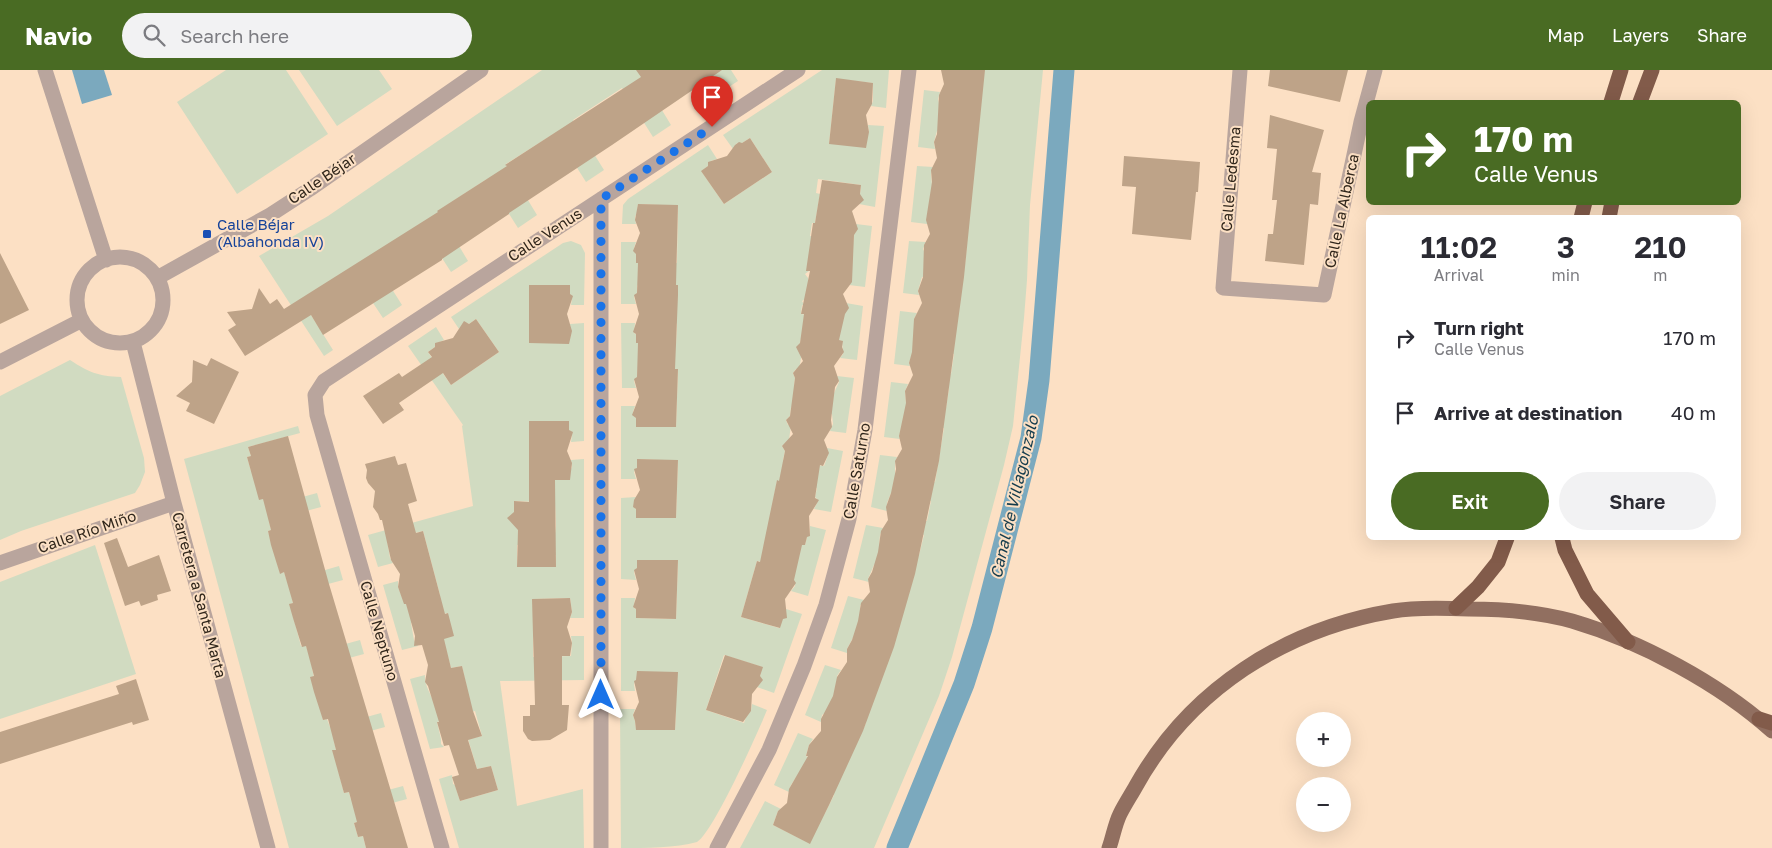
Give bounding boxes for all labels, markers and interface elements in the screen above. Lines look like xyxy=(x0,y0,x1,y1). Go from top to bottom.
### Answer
search box xyxy=(122,13,472,58)
text: Navio xyxy=(25,21,92,50)
icon: search xyxy=(140,21,168,49)
text: Search here xyxy=(180,24,289,47)
text: Map xyxy=(1547,24,1584,46)
text: Layers xyxy=(1612,24,1669,46)
text: Share xyxy=(1697,24,1747,46)
pin xyxy=(691,76,733,127)
icon: arrive xyxy=(698,83,726,111)
text: 170 m xyxy=(1474,118,1573,160)
icon: right xyxy=(1391,120,1456,185)
street label: Calle Ledesma xyxy=(1216,126,1244,232)
street label: Calle Béjar xyxy=(284,149,359,207)
street label: Calle La Alberca xyxy=(1320,152,1362,270)
text: Calle Venus xyxy=(1474,160,1598,187)
street label: Calle Venus xyxy=(504,204,585,265)
place label: Calle Béjar (Albahonda IV) xyxy=(217,215,324,250)
marker: Calle Béjar (Albahonda IV) xyxy=(201,228,213,240)
text: 11:02 xyxy=(1420,229,1497,265)
text: 3 xyxy=(1557,229,1575,265)
text: 210 xyxy=(1634,229,1687,265)
text: Arrival xyxy=(1434,265,1484,285)
text: min xyxy=(1552,265,1580,285)
text: m xyxy=(1653,265,1668,285)
text: Turn right xyxy=(1434,316,1524,339)
icon: right xyxy=(1391,324,1419,352)
text: 170 m xyxy=(1663,326,1716,349)
text: Calle Venus xyxy=(1434,339,1524,359)
icon: arrive xyxy=(1391,399,1419,427)
text: Arrive at destination xyxy=(1434,401,1622,424)
text: 40 m xyxy=(1671,401,1716,424)
water label: Canal de Villagonzalo xyxy=(986,412,1043,580)
street label: Calle Saturno xyxy=(839,421,873,520)
button: Exit xyxy=(1391,472,1549,530)
button: Share xyxy=(1559,472,1716,530)
street label: Calle Río Miño xyxy=(35,506,138,556)
street label: Carretera a Santa Marta xyxy=(169,510,231,680)
street label: Calle Neptuno xyxy=(357,579,403,683)
position arrow xyxy=(574,668,626,720)
map controls xyxy=(1296,712,1351,832)
button: + xyxy=(1296,712,1351,767)
button: − xyxy=(1296,777,1351,832)

